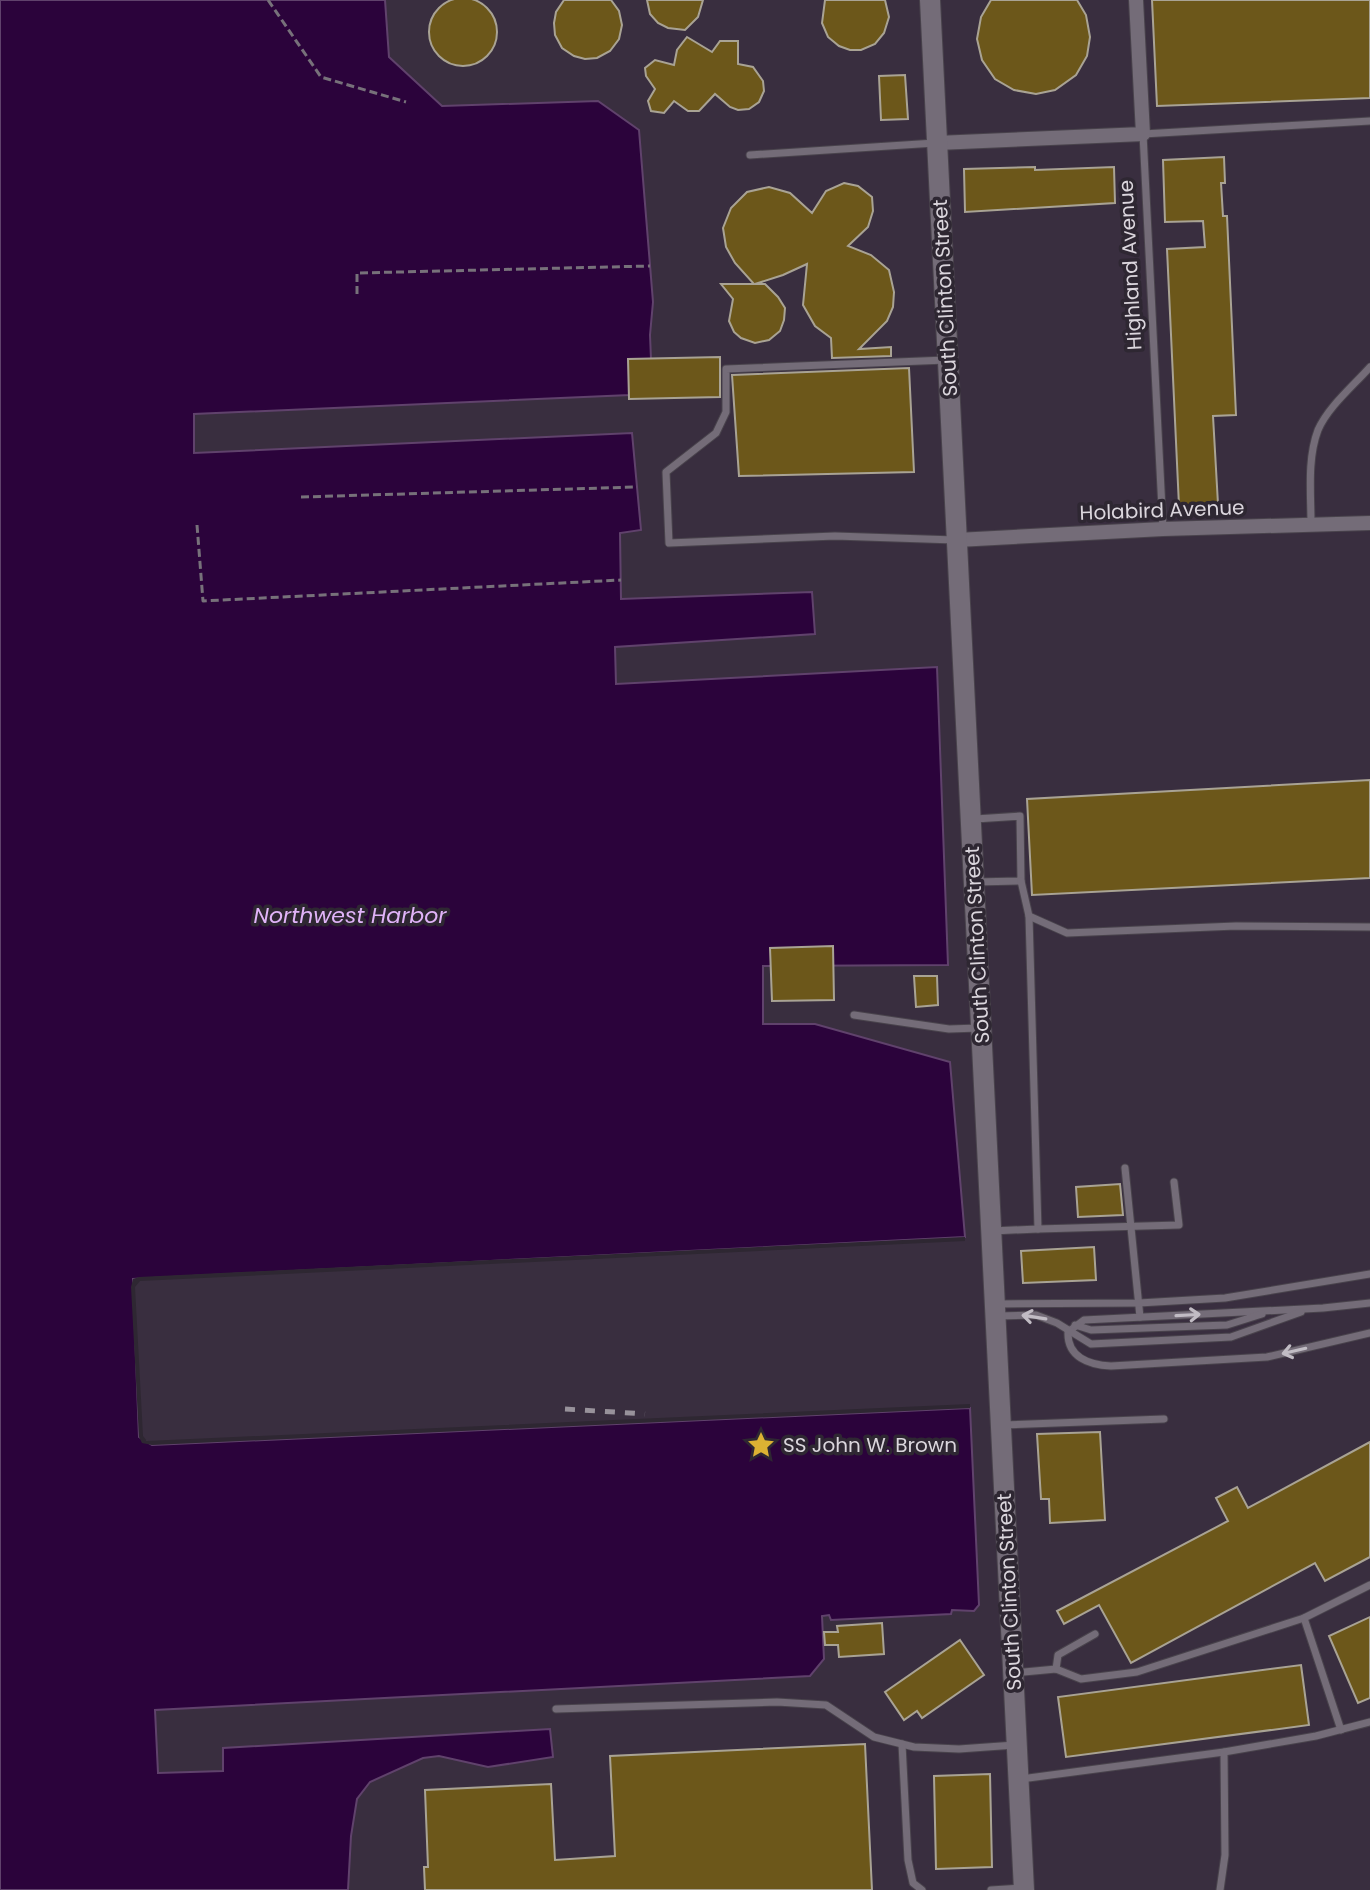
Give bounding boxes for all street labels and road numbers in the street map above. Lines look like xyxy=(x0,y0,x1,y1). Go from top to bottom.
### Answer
street label: Highland Avenue xyxy=(1112,179,1148,351)
street label: South Clinton Street xyxy=(926,199,964,397)
street label: Holabird Avenue xyxy=(1079,493,1245,527)
street label: South Clinton Street xyxy=(958,846,996,1044)
street label: South Clinton Street xyxy=(990,1493,1028,1691)

